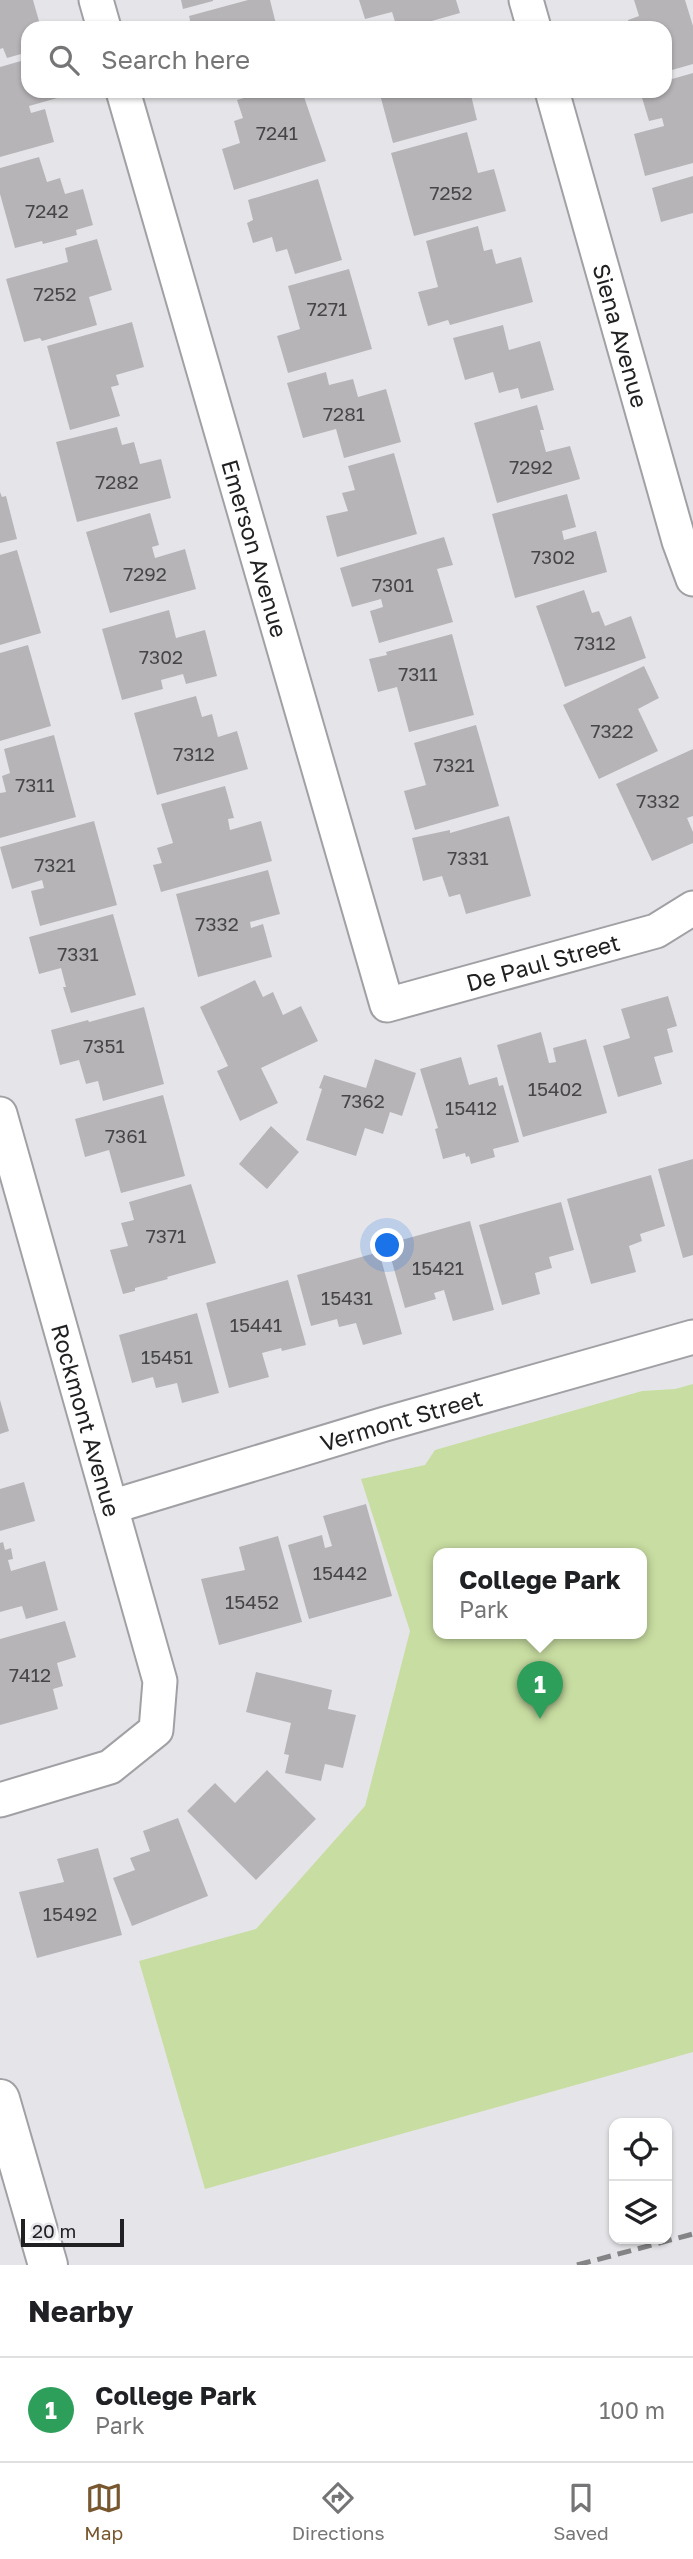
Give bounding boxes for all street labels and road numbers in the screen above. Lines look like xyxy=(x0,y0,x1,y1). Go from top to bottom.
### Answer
street label: Siena Avenue xyxy=(587,260,655,411)
street label: Emerson Avenue xyxy=(216,456,294,641)
street label: De Paul Street xyxy=(463,928,623,997)
street label: Rockmont Avenue xyxy=(46,1320,127,1520)
street label: Vermont Street xyxy=(317,1383,485,1457)

